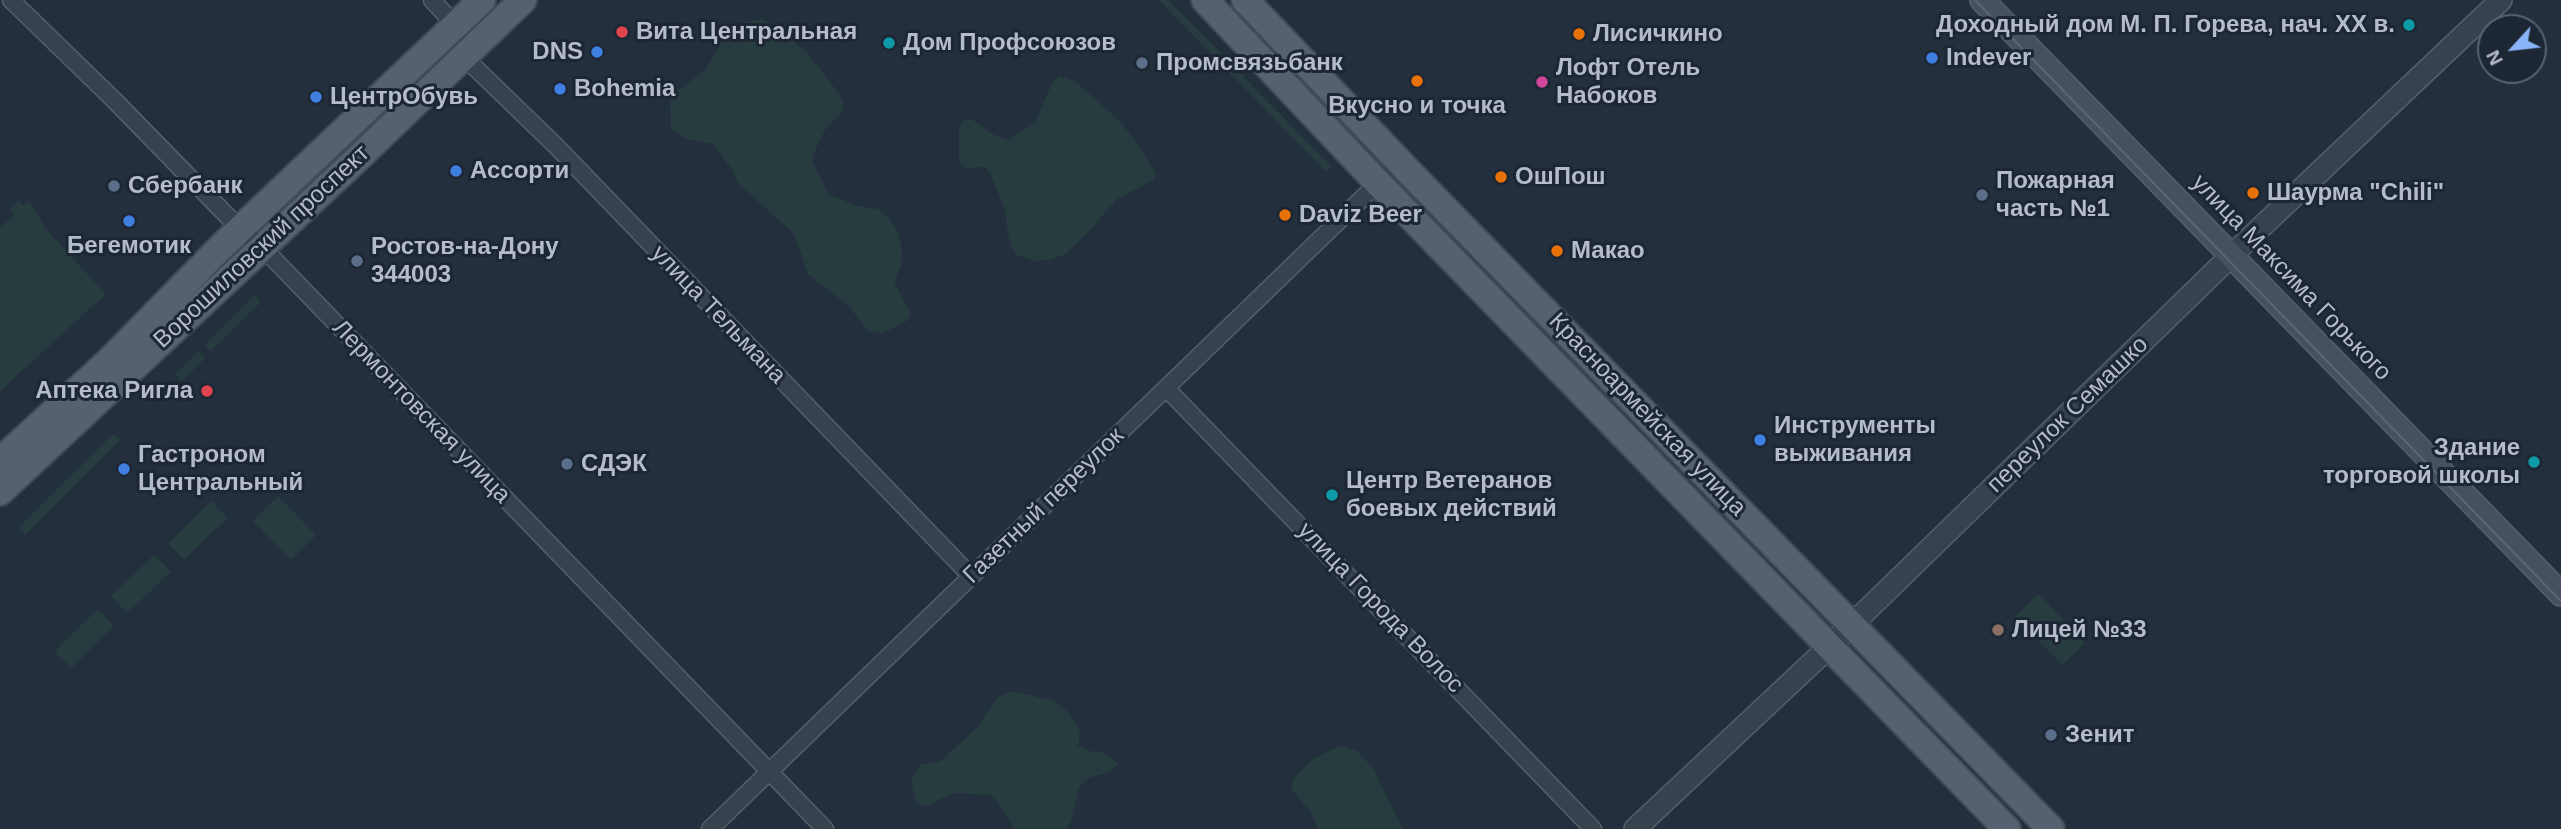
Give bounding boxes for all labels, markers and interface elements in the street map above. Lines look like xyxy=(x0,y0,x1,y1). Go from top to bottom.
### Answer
place label: Доходный дом М. П. Горева, нач. ХХ в. xyxy=(1936,11,2395,39)
north arrow xyxy=(2477,14,2547,84)
marker: Доходный дом М. П. Горева, нач. ХХ в. xyxy=(2401,17,2417,33)
place label: Вита Центральная xyxy=(636,18,857,46)
place label: Лисичкино xyxy=(1593,20,1723,48)
marker: Вита Центральная xyxy=(614,24,630,40)
marker: Лисичкино xyxy=(1571,26,1587,42)
place label: Дом Профсоюзов xyxy=(903,29,1116,57)
marker: Дом Профсоюзов xyxy=(881,35,897,51)
place label: DNS xyxy=(532,38,583,66)
marker: DNS xyxy=(589,44,605,60)
place label: Indever xyxy=(1946,44,2031,72)
text: N xyxy=(2482,47,2507,69)
place label: Промсвязьбанк xyxy=(1156,49,1343,77)
marker: Indever xyxy=(1924,50,1940,66)
place label: Лофт Отель Набоков xyxy=(1556,54,1700,110)
marker: Промсвязьбанк xyxy=(1134,55,1150,71)
marker: Вкусно и точка xyxy=(1409,73,1425,89)
marker: Лофт Отель Набоков xyxy=(1534,74,1550,90)
place label: Bohemia xyxy=(574,75,675,103)
marker: Bohemia xyxy=(552,81,568,97)
place label: ЦентрОбувь xyxy=(330,83,478,111)
marker: ЦентрОбувь xyxy=(308,89,324,105)
place label: Вкусно и точка xyxy=(1328,92,1506,120)
street label: Ворошиловский проспект xyxy=(148,139,376,355)
place label: Ассорти xyxy=(470,157,569,185)
marker: Ассорти xyxy=(448,163,464,179)
place label: ОшПош xyxy=(1515,163,1606,191)
place label: Пожарная часть №1 xyxy=(1996,167,2115,223)
marker: ОшПош xyxy=(1493,169,1509,185)
street label: улица Максима Горького xyxy=(2185,169,2397,387)
place label: Сбербанк xyxy=(128,172,243,200)
marker: Сбербанк xyxy=(106,178,122,194)
place label: Шаурма "Chili" xyxy=(2267,179,2444,207)
marker: Шаурма "Chili" xyxy=(2245,185,2261,201)
marker: Пожарная часть №1 xyxy=(1974,187,1990,203)
place label: Daviz Beer xyxy=(1299,201,1422,229)
marker: Daviz Beer xyxy=(1277,207,1293,223)
marker: Бегeмотик xyxy=(121,213,137,229)
place label: Бегeмотик xyxy=(67,232,191,260)
place label: Ростов-на-Дону 344003 xyxy=(371,233,559,289)
place label: Макао xyxy=(1571,237,1645,265)
street label: улица Тельмана xyxy=(645,240,791,390)
marker: Макао xyxy=(1549,243,1565,259)
marker: Ростов-на-Дону 344003 xyxy=(349,253,365,269)
street label: Красноармейская улица xyxy=(1542,307,1752,523)
street label: Лермонтовская улица xyxy=(326,314,516,510)
street label: переулок Семашко xyxy=(1981,331,2155,499)
place label: Аптека Ригла xyxy=(35,377,193,405)
marker: Аптека Ригла xyxy=(199,383,215,399)
place label: Инструменты выживания xyxy=(1774,412,1936,468)
street label: Газетный переулок xyxy=(958,422,1130,590)
marker: Инструменты выживания xyxy=(1752,432,1768,448)
place label: Здание торговой школы xyxy=(2323,434,2520,490)
place label: Гастроном Центральный xyxy=(138,441,303,497)
place label: СДЭК xyxy=(581,450,647,478)
marker: Здание торговой школы xyxy=(2526,454,2542,470)
marker: СДЭК xyxy=(559,456,575,472)
marker: Гастроном Центральный xyxy=(116,461,132,477)
place label: Центр Ветеранов боевых действий xyxy=(1346,467,1557,523)
marker: Центр Ветеранов боевых действий xyxy=(1324,487,1340,503)
street label: улица Города Волос xyxy=(1291,517,1469,699)
place label: Лицей №33 xyxy=(2012,616,2147,644)
marker: Лицей №33 xyxy=(1990,622,2006,638)
place label: Зенит xyxy=(2065,721,2134,749)
marker: Зенит xyxy=(2043,727,2059,743)

